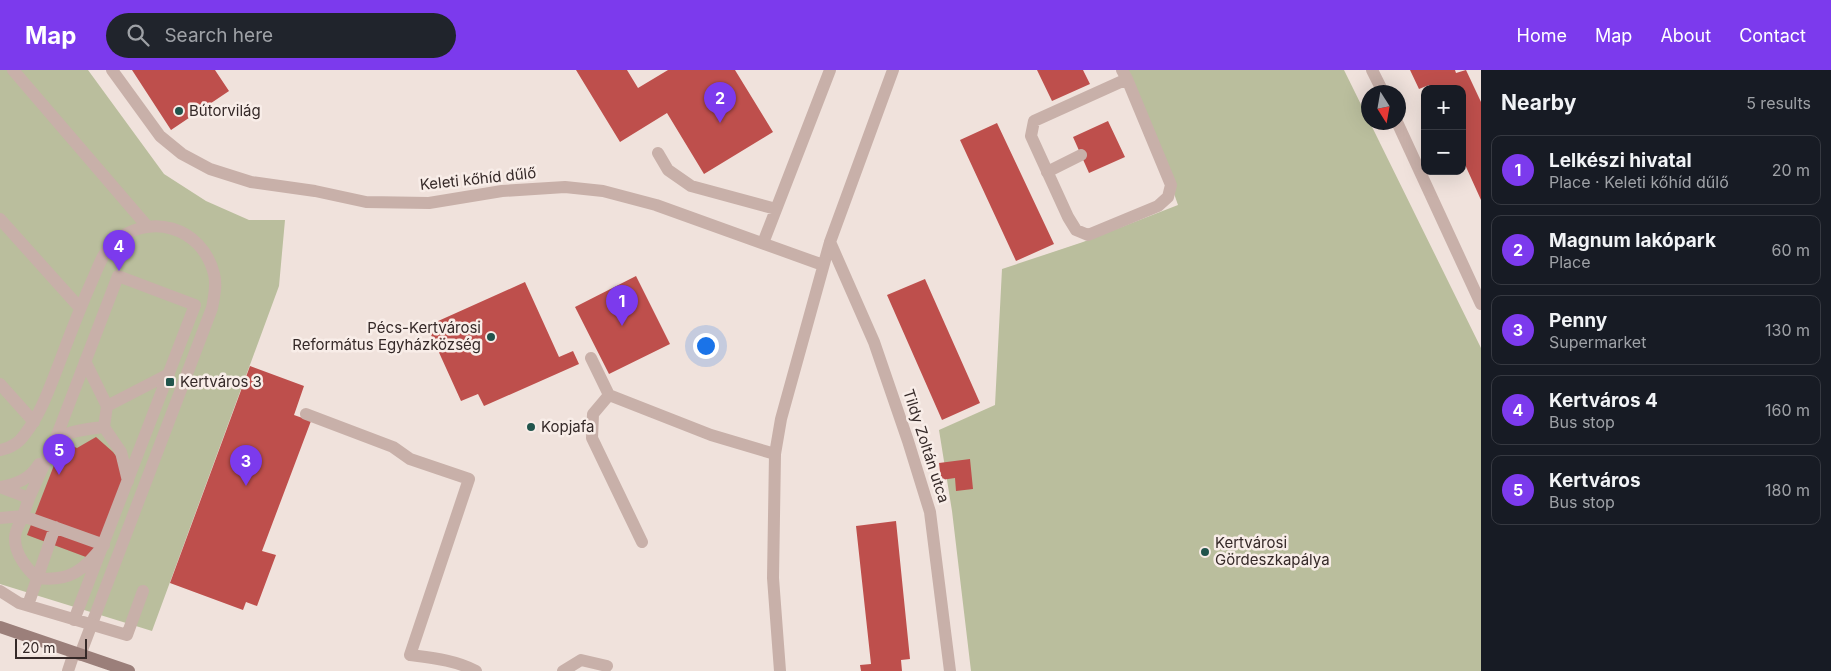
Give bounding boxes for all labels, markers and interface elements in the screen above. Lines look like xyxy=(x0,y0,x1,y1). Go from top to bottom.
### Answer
search box xyxy=(106,13,456,58)
text: Map xyxy=(25,21,76,50)
icon: search xyxy=(124,21,152,49)
text: Search here xyxy=(164,24,273,47)
text: Home xyxy=(1517,25,1567,46)
text: Map xyxy=(1595,25,1632,46)
text: About xyxy=(1660,25,1711,46)
text: Contact xyxy=(1739,25,1806,46)
pin: 2 xyxy=(704,82,736,123)
north arrow xyxy=(1361,85,1406,130)
map controls xyxy=(1421,85,1466,175)
button: + xyxy=(1421,85,1466,130)
text: Nearby xyxy=(1501,90,1576,115)
text: 5 results xyxy=(1746,93,1811,113)
place label: Bútorvilág xyxy=(189,101,261,120)
marker: Bútorvilág xyxy=(173,105,185,117)
button: − xyxy=(1421,130,1466,175)
text: Lelkészi hivatal xyxy=(1549,149,1692,172)
text: 1 xyxy=(1515,160,1521,180)
text: 20 m xyxy=(1772,160,1810,180)
street label: Keleti kőhíd dűlő xyxy=(419,163,537,194)
text: Place · Keleti kőhíd dűlő xyxy=(1549,172,1729,192)
text: Magnum lakópark xyxy=(1549,229,1716,252)
pin: 4 xyxy=(103,230,135,271)
text: 2 xyxy=(1513,240,1523,260)
text: 60 m xyxy=(1771,240,1810,260)
text: Place xyxy=(1549,252,1591,272)
pin: 1 xyxy=(606,285,638,326)
text: Penny xyxy=(1549,309,1607,332)
place label: Pécs-Kertvárosi Református Egyházközség xyxy=(292,318,481,354)
text: 3 xyxy=(1513,320,1523,340)
text: 130 m xyxy=(1765,320,1810,340)
marker: Pécs-Kertvárosi Református Egyházközség xyxy=(485,331,497,343)
text: Supermarket xyxy=(1549,332,1646,352)
your location xyxy=(693,333,719,359)
place label: Kertváros 3 xyxy=(180,372,262,391)
marker: Kertváros 3 xyxy=(164,376,176,388)
street label: Tildy Zoltán utca xyxy=(899,387,954,505)
text: Kertváros 4 xyxy=(1549,389,1658,412)
text: 4 xyxy=(1513,400,1523,420)
text: 160 m xyxy=(1765,400,1810,420)
text: Bus stop xyxy=(1549,412,1615,432)
place label: Kopjafa xyxy=(541,417,594,436)
marker: Kopjafa xyxy=(525,421,537,433)
pin: 5 xyxy=(43,434,75,475)
pin: 3 xyxy=(230,445,262,486)
text: Kertváros xyxy=(1549,469,1641,492)
text: 5 xyxy=(1513,480,1523,500)
text: 180 m xyxy=(1765,480,1810,500)
text: Bus stop xyxy=(1549,492,1615,512)
place label: Kertvárosi Gördeszkapálya xyxy=(1215,533,1330,569)
marker: Kertvárosi Gördeszkapálya xyxy=(1199,546,1211,558)
scale bar xyxy=(15,636,88,659)
text: 20 m xyxy=(22,639,56,656)

